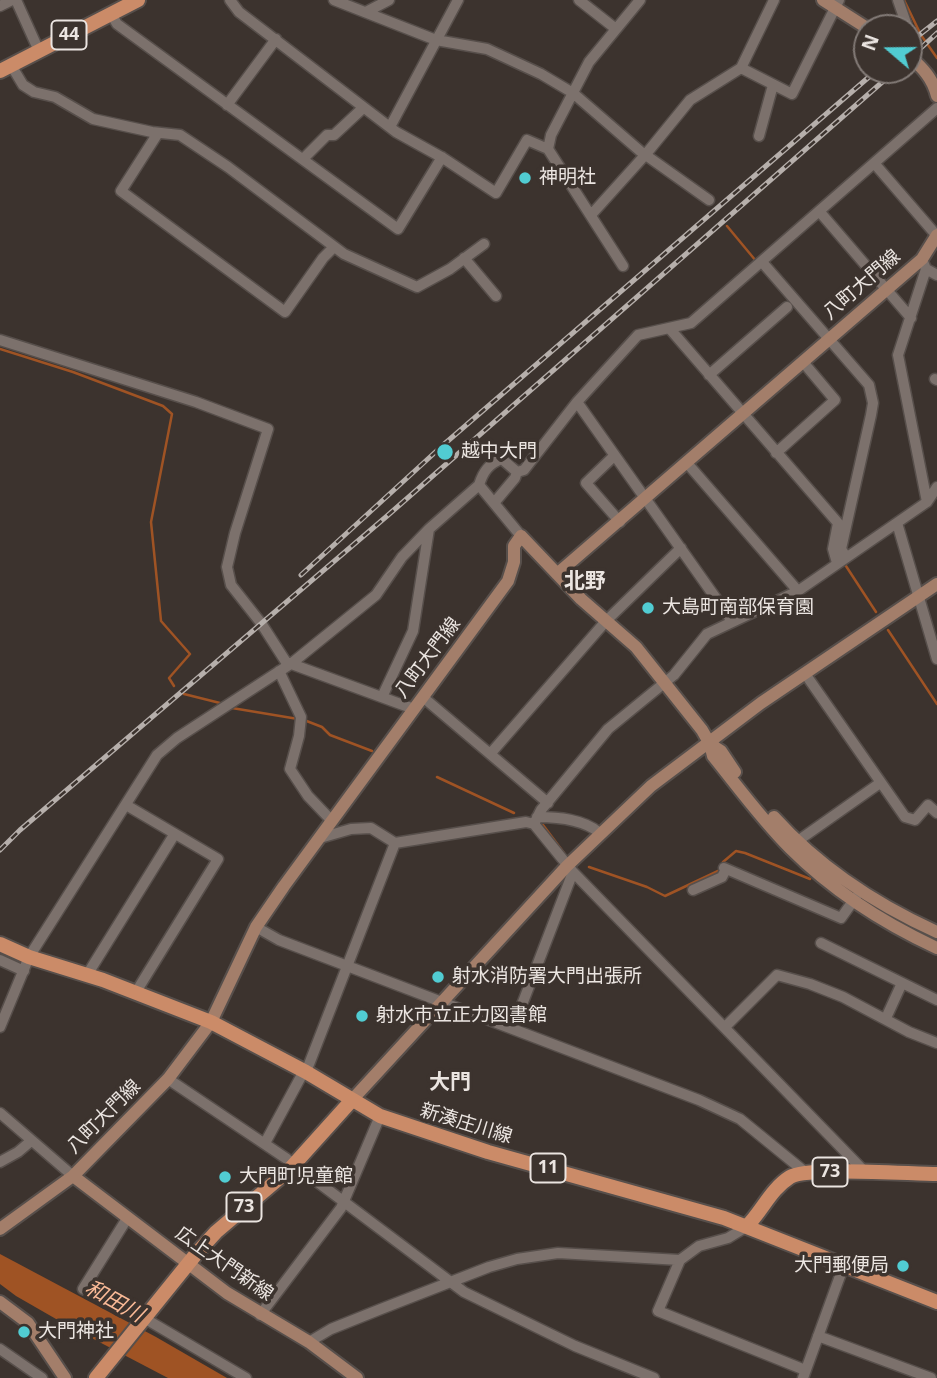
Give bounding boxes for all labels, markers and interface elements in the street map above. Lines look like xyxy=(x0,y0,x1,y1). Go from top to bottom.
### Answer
north arrow xyxy=(853,14,923,84)
road number: 44 xyxy=(52,20,86,50)
text: N xyxy=(855,31,885,54)
place label: 神明社 xyxy=(539,167,596,189)
marker: 神明社 xyxy=(517,170,533,186)
street label: 八町大門線 xyxy=(819,245,905,325)
place label: 越中大門 xyxy=(461,441,537,463)
marker: 越中大門 xyxy=(435,442,455,462)
district label: 北野 xyxy=(564,569,606,595)
place label: 大島町南部保育園 xyxy=(662,597,814,619)
marker: 大島町南部保育園 xyxy=(640,600,656,616)
street label: 八町大門線 xyxy=(390,613,466,703)
place label: 射水消防署大門出張所 xyxy=(452,966,642,988)
marker: 射水消防署大門出張所 xyxy=(430,969,446,985)
place label: 射水市立正力図書館 xyxy=(376,1005,547,1027)
marker: 射水市立正力図書館 xyxy=(354,1008,370,1024)
district label: 大門 xyxy=(429,1070,471,1096)
street label: 八町大門線 xyxy=(62,1075,146,1159)
street label: 新湊庄川線 xyxy=(417,1099,515,1149)
road number: 11 xyxy=(530,1154,566,1182)
road number: 73 xyxy=(812,1157,848,1186)
place label: 大門町児童館 xyxy=(239,1166,353,1188)
marker: 大門町児童館 xyxy=(217,1169,233,1185)
road number: 73 xyxy=(226,1192,262,1222)
street label: 広上大門新線 xyxy=(171,1222,277,1306)
place label: 大門郵便局 xyxy=(794,1255,889,1277)
marker: 大門郵便局 xyxy=(895,1258,911,1274)
water label: 和田川 xyxy=(80,1276,148,1328)
place label: 大門神社 xyxy=(38,1321,114,1343)
marker: 大門神社 xyxy=(16,1324,32,1340)

